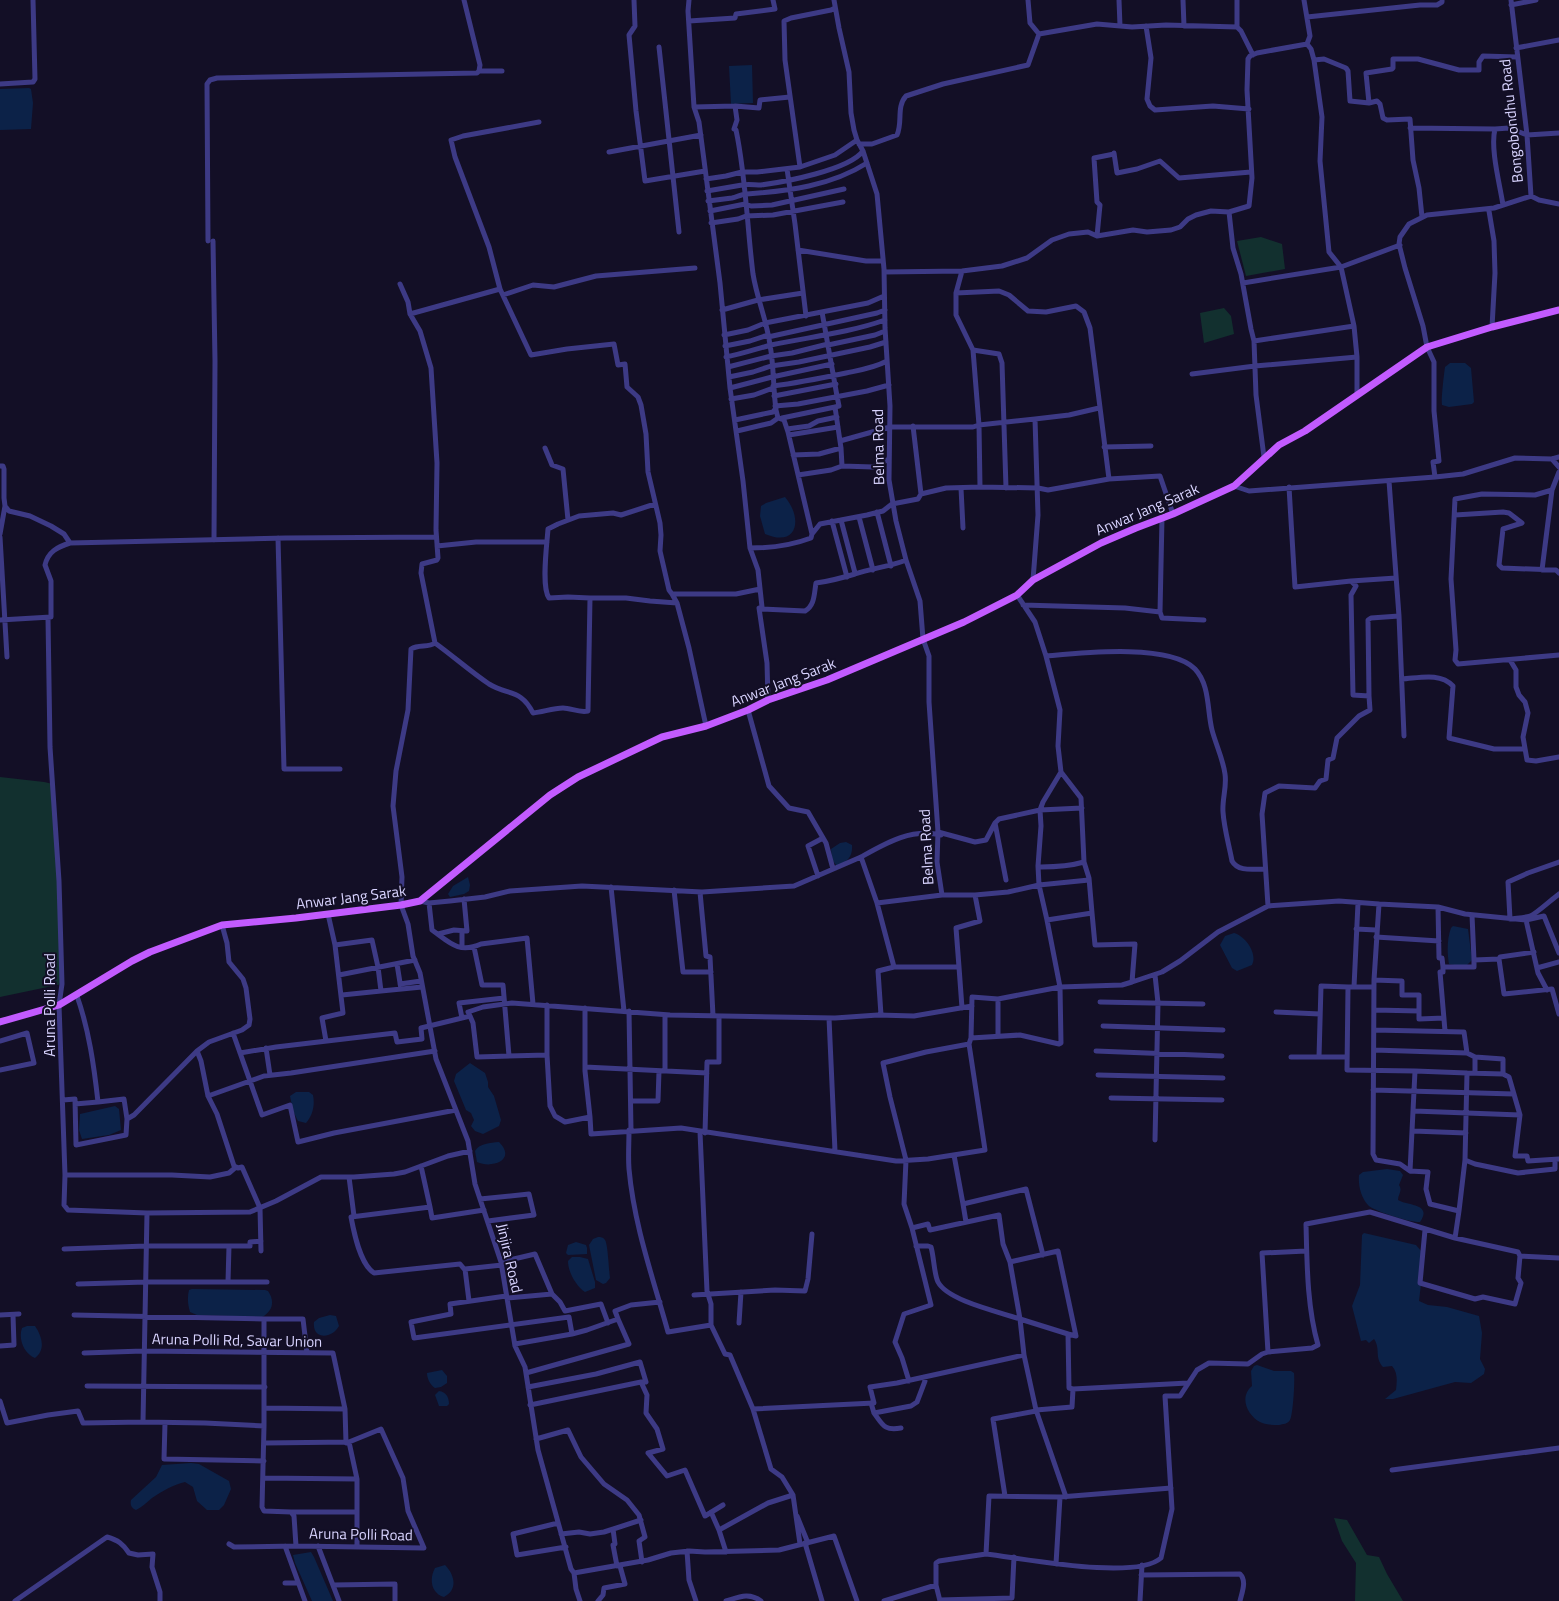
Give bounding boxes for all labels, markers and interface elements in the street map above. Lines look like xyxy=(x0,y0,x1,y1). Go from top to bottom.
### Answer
street label: Bongobondhu Road xyxy=(1493,58,1529,184)
street label: Belma Road xyxy=(866,409,890,485)
street label: Anwar Jang Sarak xyxy=(1092,477,1202,541)
street label: Anwar Jang Sarak xyxy=(727,651,839,713)
street label: Belma Road xyxy=(913,808,939,886)
street label: Anwar Jang Sarak xyxy=(295,879,407,915)
street label: Aruna Polli Road xyxy=(38,953,61,1057)
street label: Jinjira Road xyxy=(491,1221,529,1295)
street label: Aruna Polli Rd, Savar Union xyxy=(152,1327,322,1353)
street label: Aruna Polli Road xyxy=(309,1522,413,1546)

